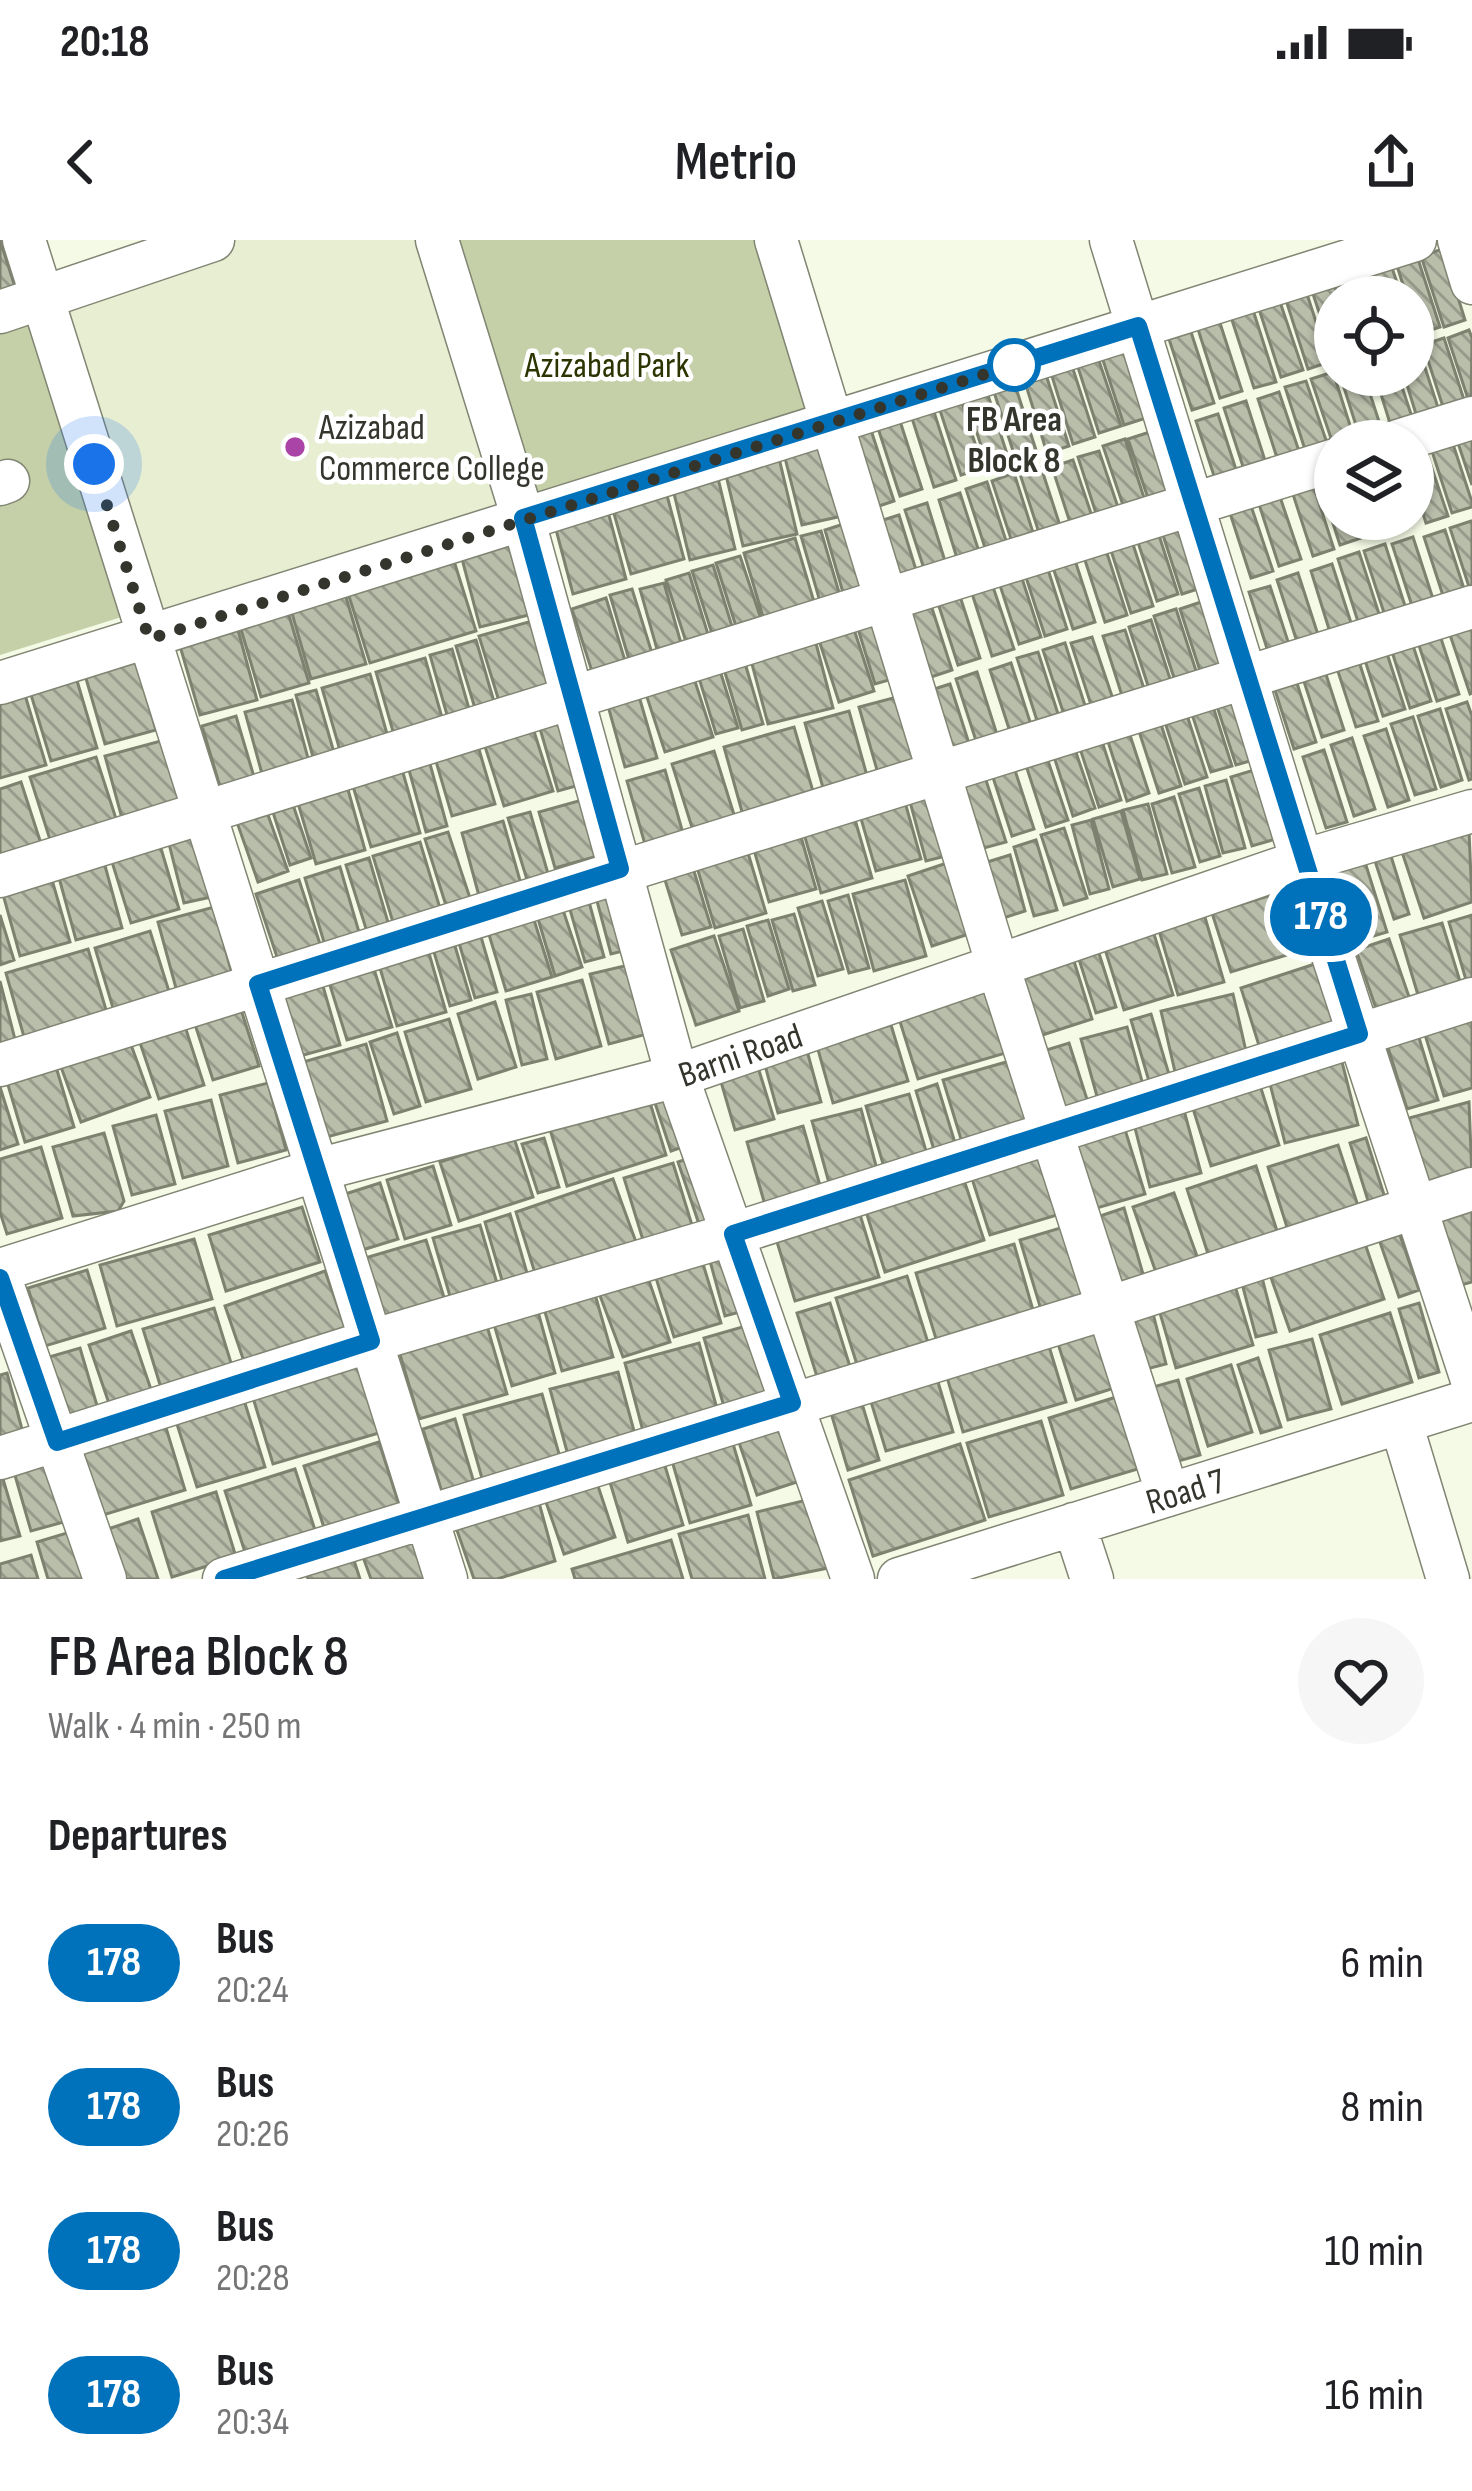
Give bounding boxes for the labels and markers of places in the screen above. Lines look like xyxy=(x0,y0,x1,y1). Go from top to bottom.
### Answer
marker: FB Area Block 8 xyxy=(989,340,1039,390)
place label: FB Area Block 8 xyxy=(966,399,1062,483)
place label: Azizabad Commerce College xyxy=(318,407,545,491)
marker: Azizabad Commerce College xyxy=(282,434,308,460)

